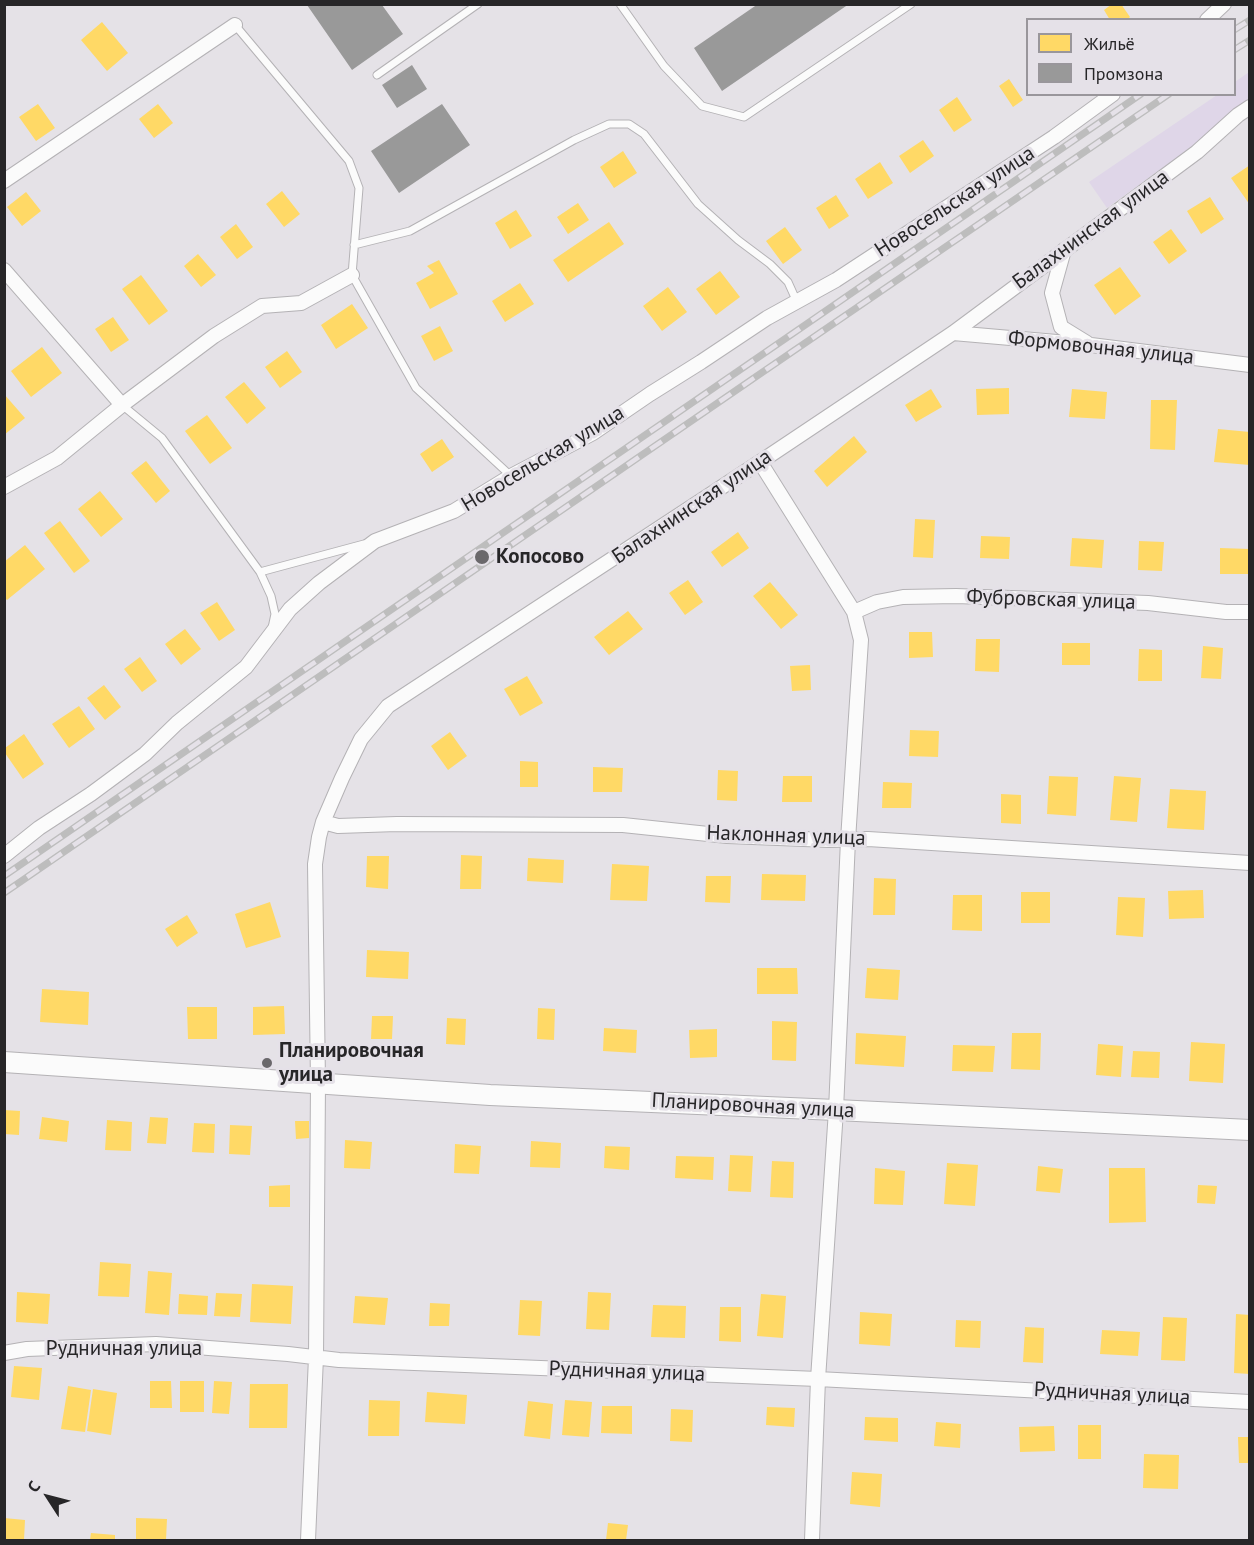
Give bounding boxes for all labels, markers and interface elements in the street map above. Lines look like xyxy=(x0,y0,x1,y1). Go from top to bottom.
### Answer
legend xyxy=(1026,18,1236,96)
text: Жильё xyxy=(1084,32,1135,55)
text: Промзона xyxy=(1084,62,1163,85)
street label: Новосельская улица xyxy=(870,141,1040,263)
street label: Балахнинская улица xyxy=(1008,165,1174,295)
street label: Формовочная улица xyxy=(1007,326,1195,370)
street label: Новосельская улица xyxy=(457,400,629,518)
street label: Балахнинская улица xyxy=(607,444,777,570)
place label: Копосово xyxy=(496,544,584,570)
marker: Копосово xyxy=(473,548,491,566)
street label: Фубровская улица xyxy=(966,584,1136,616)
street label: Наклонная улица xyxy=(706,821,866,851)
place label: Планировочная улица xyxy=(279,1038,424,1088)
marker: Планировочная улица xyxy=(260,1056,274,1070)
street label: Планировочная улица xyxy=(651,1088,855,1124)
street label: Рудничная улица xyxy=(46,1336,202,1362)
street label: Рудничная улица xyxy=(548,1357,706,1387)
street label: Рудничная улица xyxy=(1033,1377,1191,1411)
north arrow xyxy=(18,1467,78,1527)
text: С xyxy=(23,1477,44,1496)

